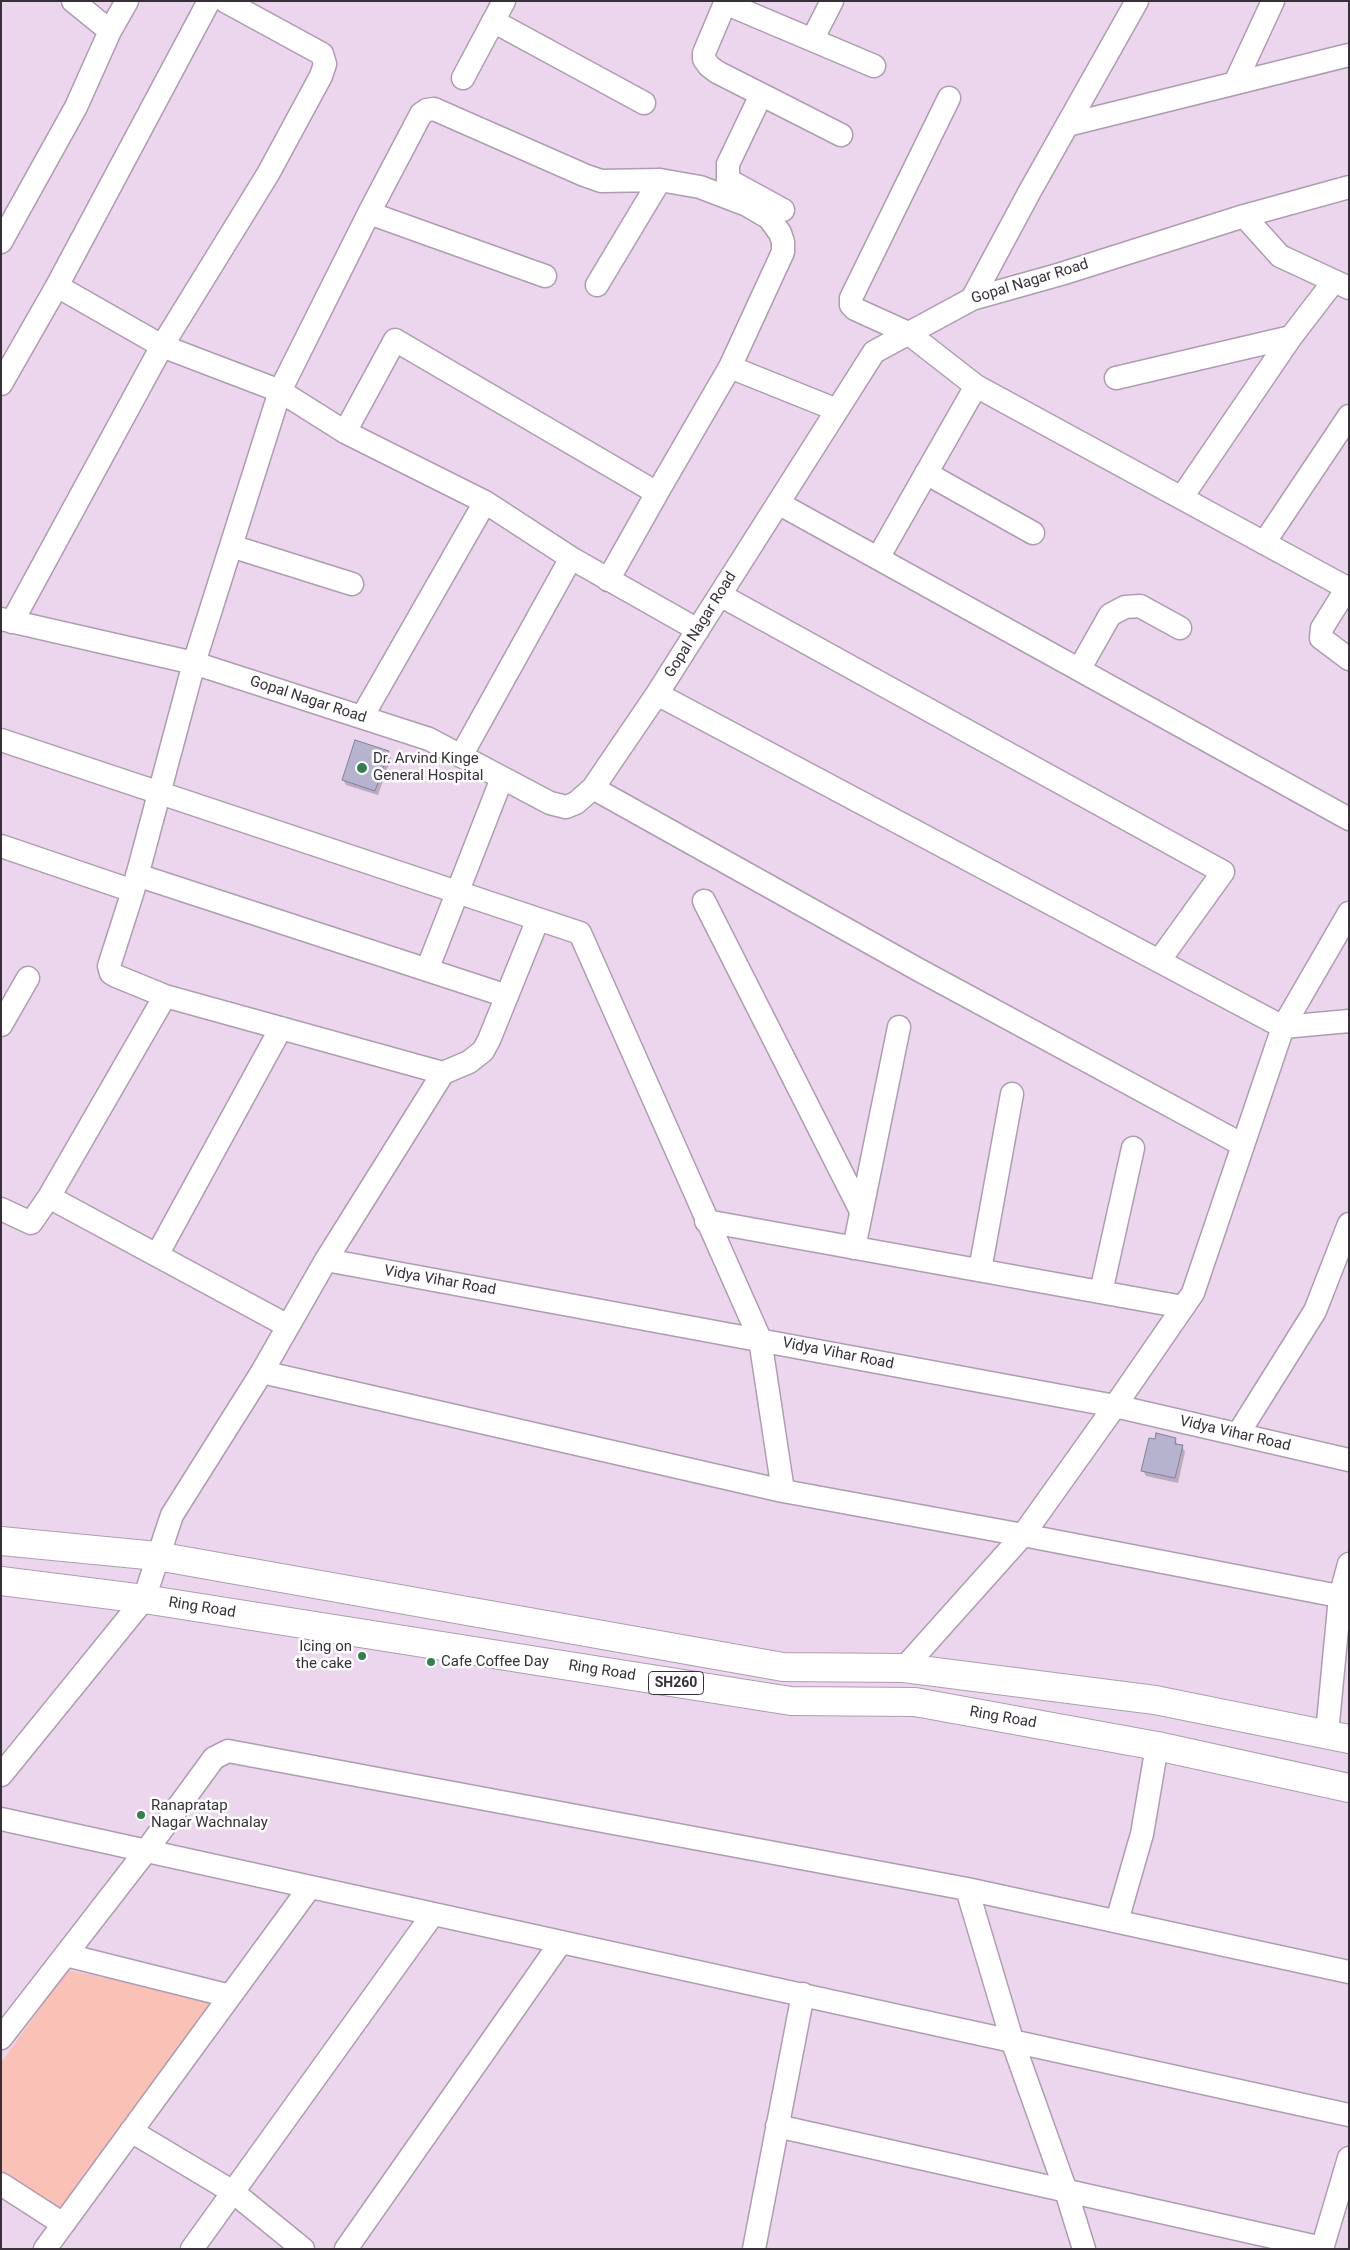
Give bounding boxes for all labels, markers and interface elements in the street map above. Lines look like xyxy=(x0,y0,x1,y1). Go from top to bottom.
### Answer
street label: Gopal Nagar Road xyxy=(969,256,1091,308)
street label: Gopal Nagar Road xyxy=(661,569,741,681)
street label: Gopal Nagar Road xyxy=(247,673,369,727)
place label: Dr. Arvind Kinge General Hospital xyxy=(373,750,484,785)
marker: Dr. Arvind Kinge General Hospital xyxy=(355,761,369,775)
street label: Vidya Vihar Road xyxy=(383,1262,497,1300)
street label: Vidya Vihar Road xyxy=(781,1334,895,1374)
street label: Vidya Vihar Road xyxy=(1178,1412,1292,1456)
street label: Ring Road xyxy=(167,1594,237,1622)
place label: Icing on the cake xyxy=(296,1638,352,1673)
marker: Icing on the cake xyxy=(356,1650,368,1662)
place label: Cafe Coffee Day xyxy=(441,1653,549,1671)
marker: Cafe Coffee Day xyxy=(425,1656,437,1668)
street label: Ring Road xyxy=(567,1657,637,1685)
road number: SH260 xyxy=(648,1672,704,1695)
street label: Ring Road xyxy=(968,1703,1038,1733)
place label: Ranapratap Nagar Wachnalay xyxy=(151,1797,268,1832)
marker: Ranapratap Nagar Wachnalay xyxy=(135,1809,147,1821)

